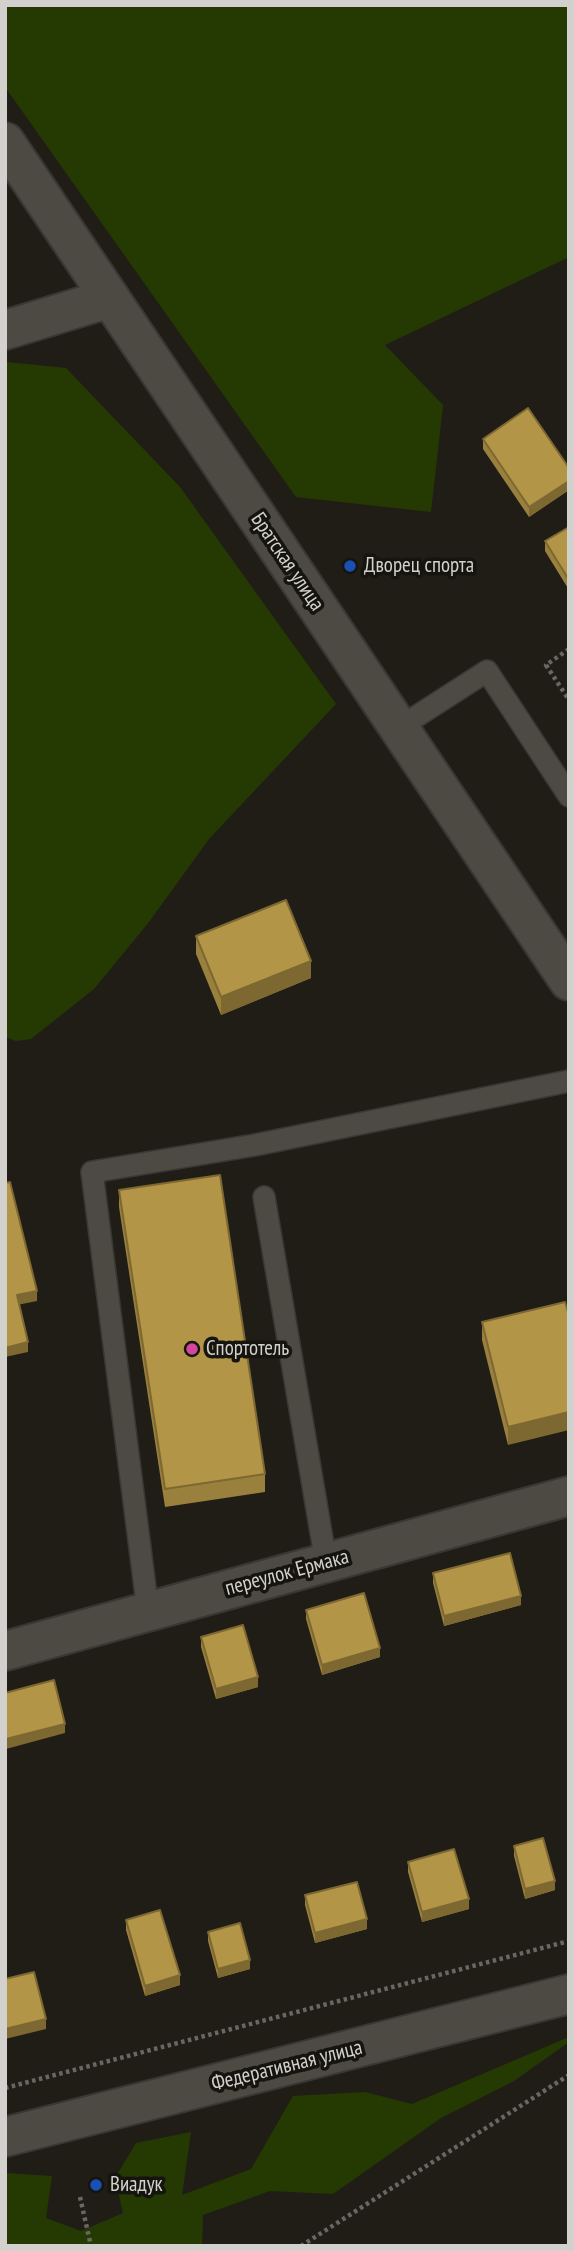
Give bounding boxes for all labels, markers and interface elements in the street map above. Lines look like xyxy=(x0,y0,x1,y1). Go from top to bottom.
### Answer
street label: Братская улица xyxy=(245,508,329,616)
place label: Дворец спорта xyxy=(364,553,474,579)
marker: Дворец спорта xyxy=(342,558,358,574)
place label: Спортотель xyxy=(206,1336,289,1362)
marker: Спортотель xyxy=(184,1341,200,1357)
street label: переулок Ермака xyxy=(222,1544,352,1602)
street label: Федеративная улица xyxy=(209,2035,365,2097)
place label: Виадук xyxy=(110,2172,163,2198)
marker: Виадук xyxy=(88,2177,104,2193)

